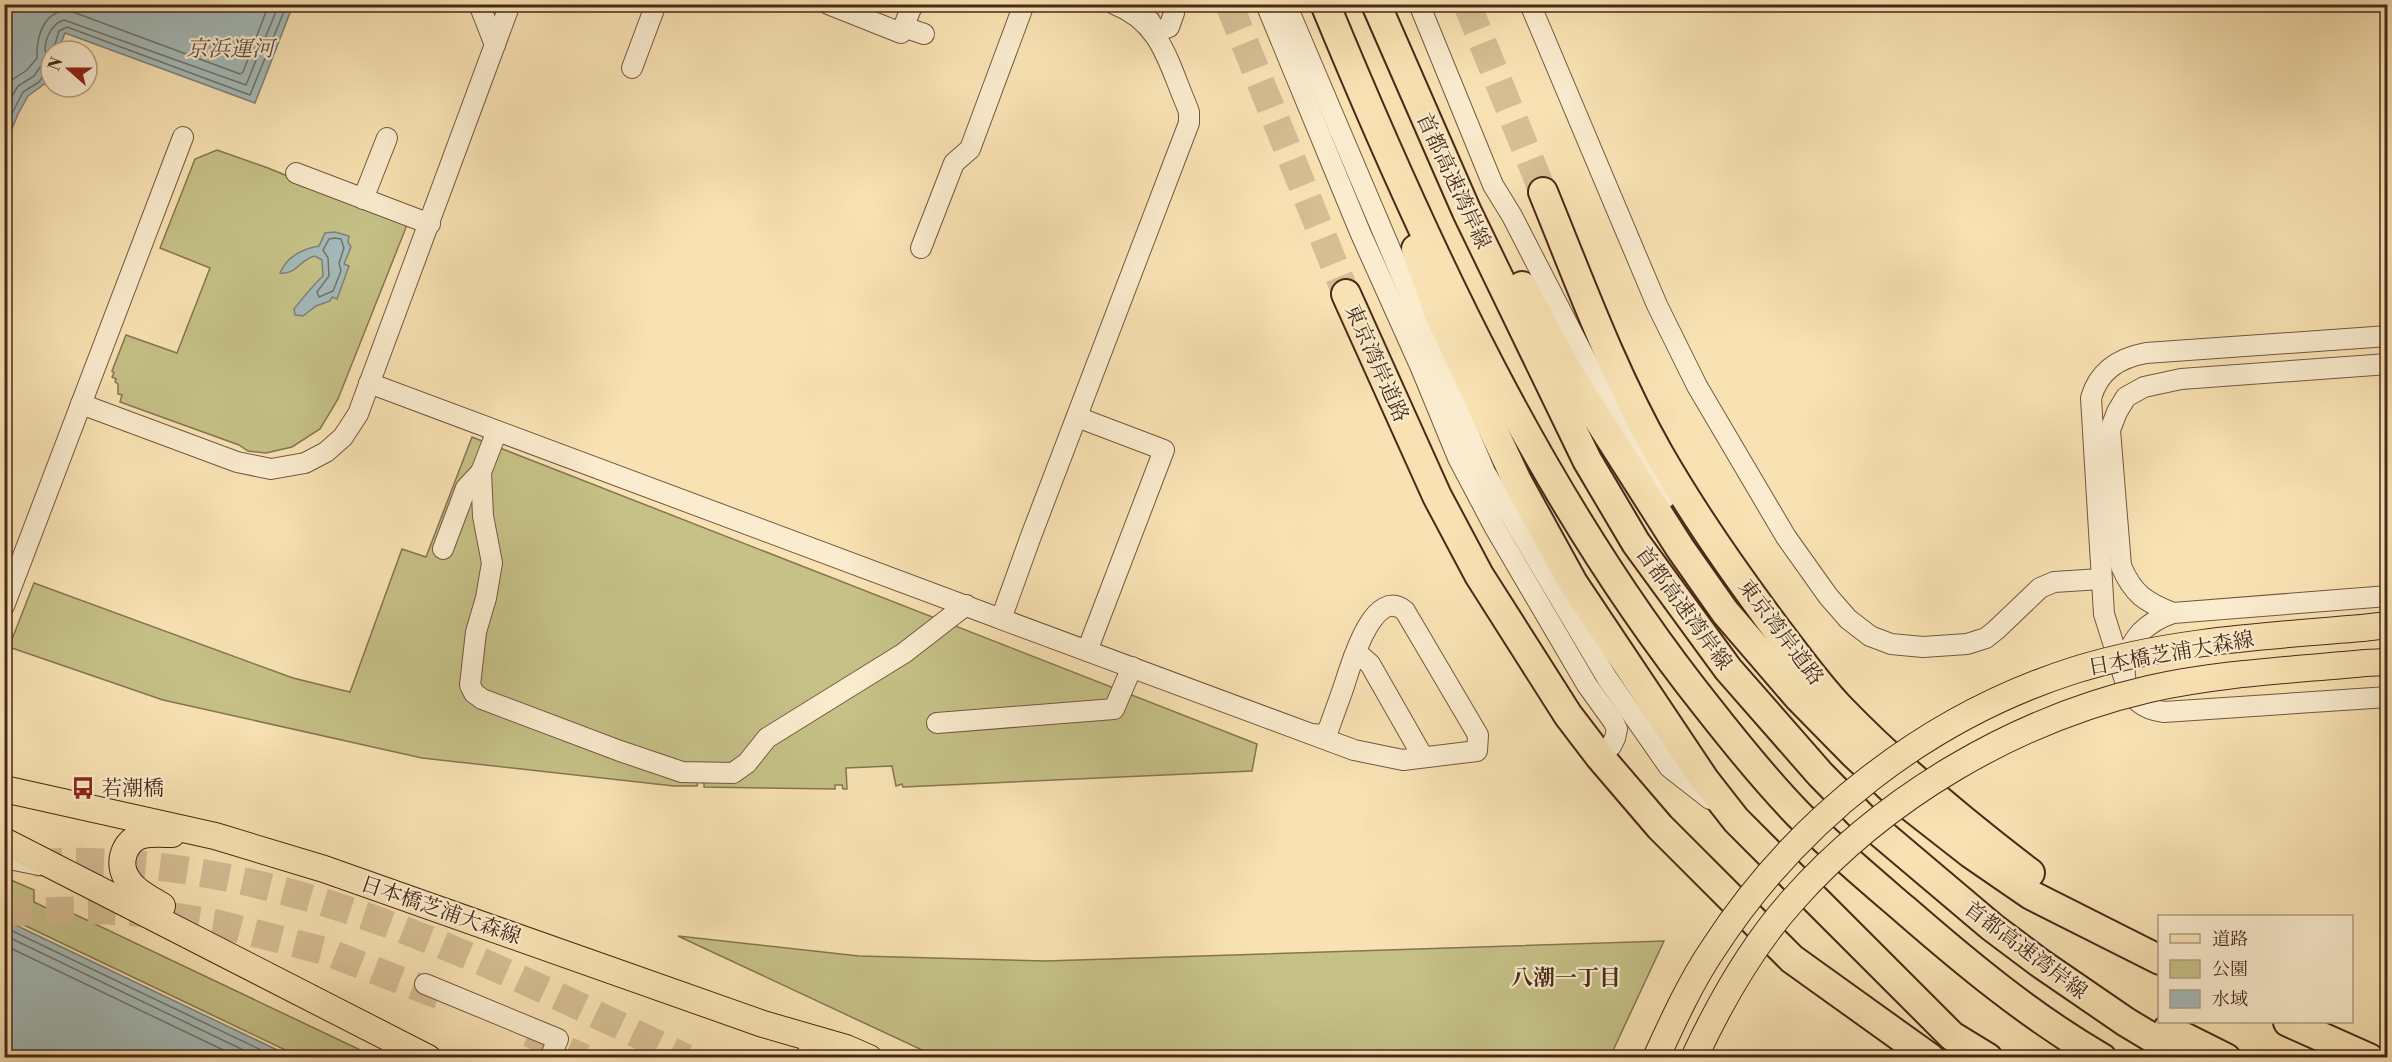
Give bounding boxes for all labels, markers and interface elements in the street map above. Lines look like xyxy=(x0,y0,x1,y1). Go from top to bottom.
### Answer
water label: 京浜運河 xyxy=(186,36,278,63)
north arrow xyxy=(39,39,99,99)
text: N xyxy=(44,54,68,73)
street label: 首都高速湾岸線 xyxy=(1410,109,1496,254)
street label: 東京湾岸道路 xyxy=(1339,301,1414,426)
street label: 首都高速湾岸線 xyxy=(1629,541,1737,676)
street label: 東京湾岸道路 xyxy=(1732,574,1828,691)
street label: 日本橋芝浦大森線 xyxy=(2086,627,2256,681)
bus stop icon: 若潮橋 xyxy=(70,775,96,801)
place label: 若潮橋 xyxy=(101,776,164,802)
street label: 日本橋芝浦大森線 xyxy=(357,871,524,951)
street label: 首都高速湾岸線 xyxy=(1959,896,2092,1005)
legend xyxy=(2158,915,2353,1023)
text: 道路 xyxy=(2212,928,2248,951)
text: 公園 xyxy=(2212,958,2248,981)
district label: 八潮一丁目 xyxy=(1511,965,1621,992)
text: 水域 xyxy=(2212,988,2248,1011)

